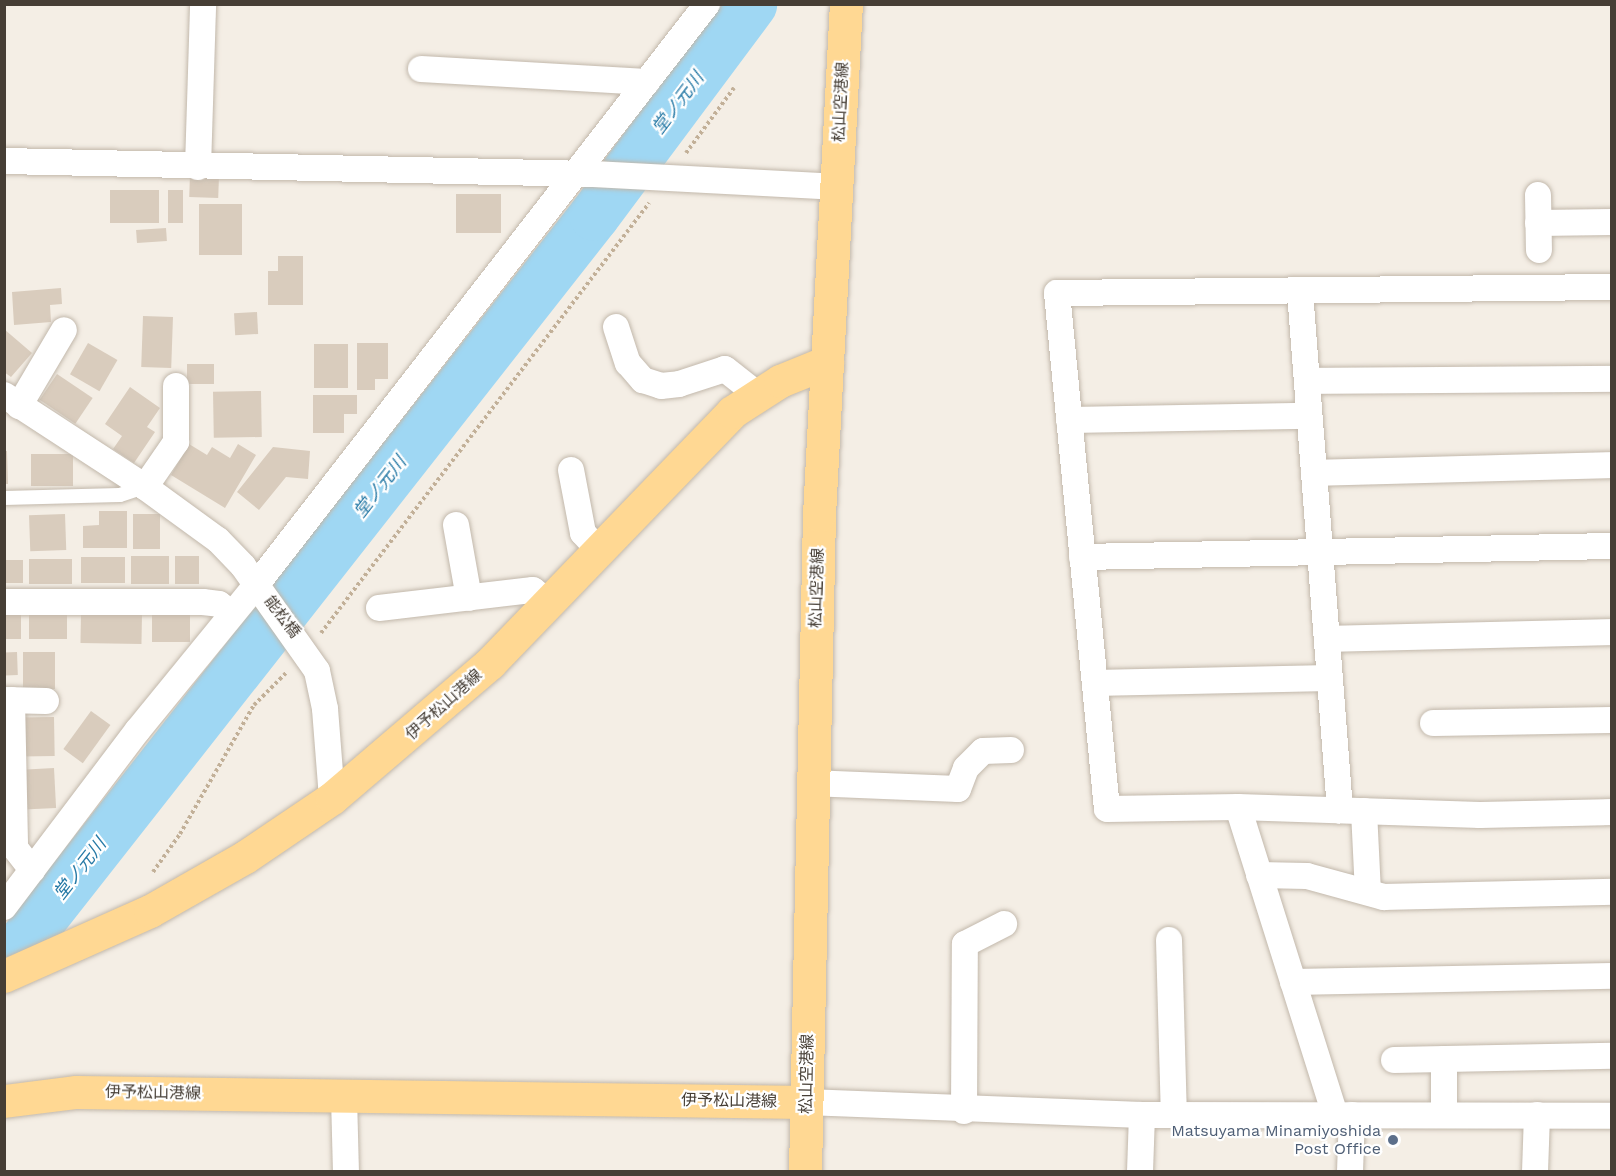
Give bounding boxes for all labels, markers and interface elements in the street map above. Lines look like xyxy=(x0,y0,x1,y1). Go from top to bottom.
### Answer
street label: 松山空港線 xyxy=(829,62,853,142)
water label: 堂ノ元川 xyxy=(648,68,708,138)
water label: 堂ノ元川 xyxy=(349,452,411,522)
street label: 松山空港線 xyxy=(806,548,828,628)
street label: 能松橋 xyxy=(260,592,304,642)
street label: 伊予松山港線 xyxy=(402,666,486,744)
water label: 堂ノ元川 xyxy=(49,834,111,904)
street label: 松山空港線 xyxy=(797,1034,817,1114)
street label: 伊予松山港線 xyxy=(105,1083,201,1103)
street label: 伊予松山港線 xyxy=(681,1091,777,1111)
place label: Matsuyama Minamiyoshida Post Office xyxy=(1171,1121,1381,1159)
marker: Matsuyama Minamiyoshida Post Office xyxy=(1386,1133,1400,1147)

